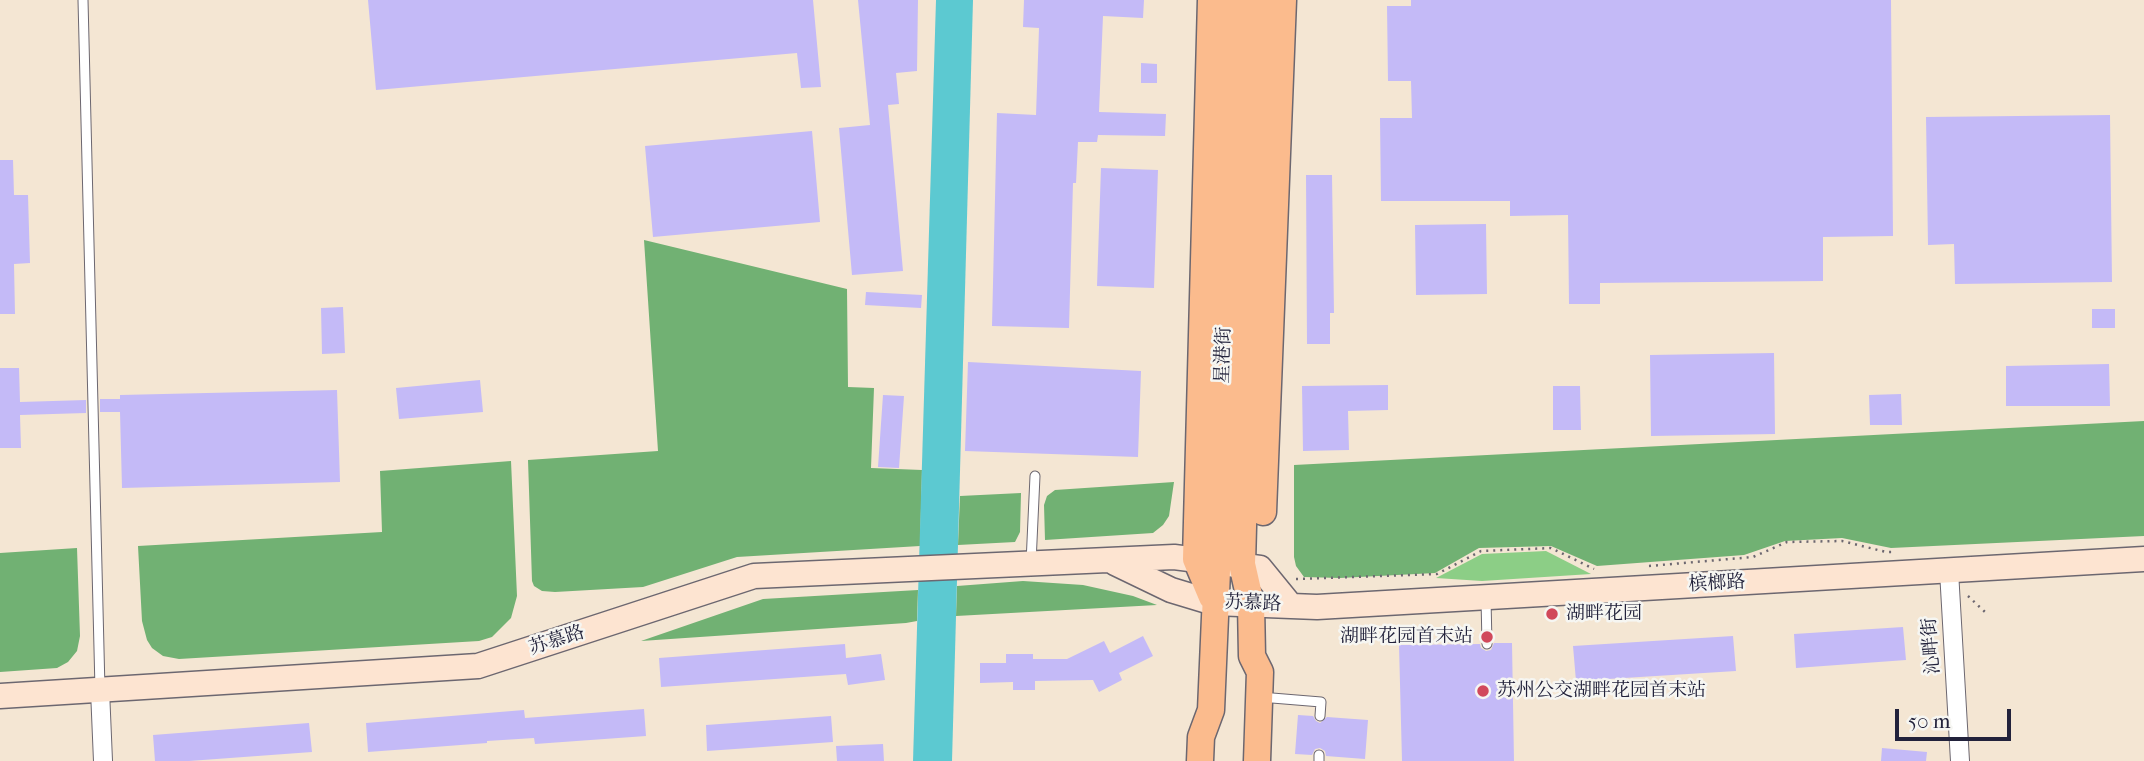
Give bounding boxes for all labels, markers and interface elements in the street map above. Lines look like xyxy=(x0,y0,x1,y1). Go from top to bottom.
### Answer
street label: 星港街 xyxy=(1212,326,1236,384)
street label: 槟榔路 xyxy=(1688,571,1746,597)
street label: 苏慕路 xyxy=(1224,592,1282,616)
place label: 湖畔花园 xyxy=(1566,603,1642,625)
marker: 湖畔花园 xyxy=(1544,606,1560,622)
street label: 沁畔街 xyxy=(1919,617,1945,675)
street label: 苏慕路 xyxy=(526,621,588,661)
place label: 湖畔花园首末站 xyxy=(1340,626,1473,648)
marker: 湖畔花园首末站 xyxy=(1479,629,1495,645)
place label: 苏州公交湖畔花园首末站 xyxy=(1497,680,1706,702)
marker: 苏州公交湖畔花园首末站 xyxy=(1475,683,1491,699)
scale bar xyxy=(1899,694,2014,738)
text: 50 m xyxy=(1908,709,1951,733)

